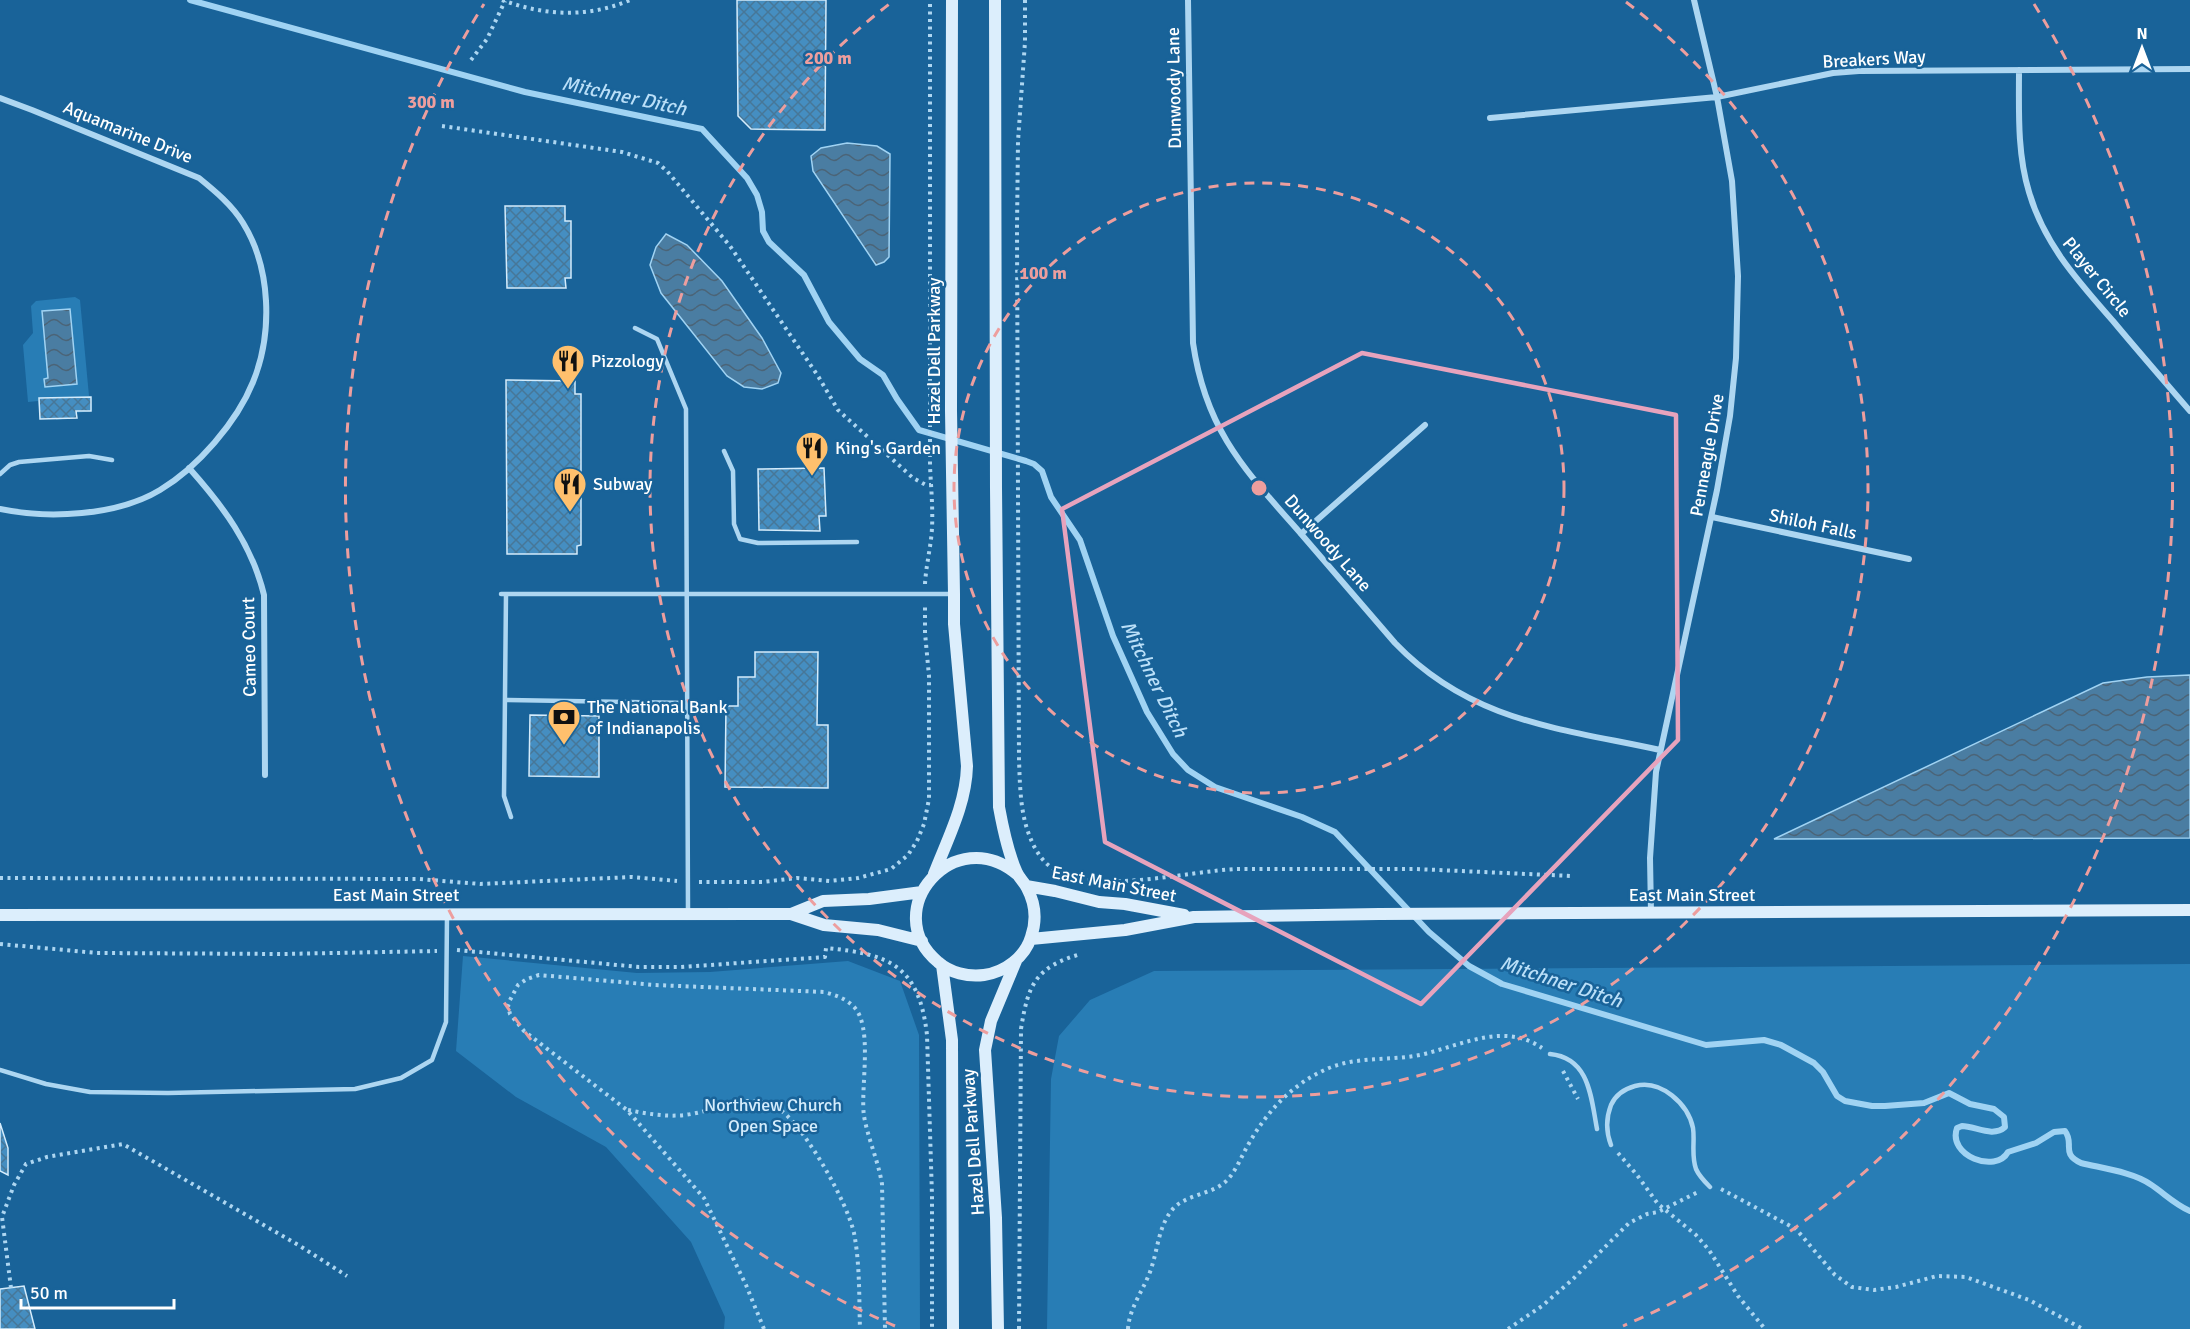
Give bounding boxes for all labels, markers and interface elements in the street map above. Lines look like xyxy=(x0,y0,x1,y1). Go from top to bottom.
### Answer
north arrow xyxy=(2112,18,2172,78)
text: N xyxy=(2136,24,2148,44)
street label: Dunwoody Lane xyxy=(1162,27,1186,149)
street label: Breakers Way xyxy=(1822,45,1927,73)
text: 200 m xyxy=(804,47,852,69)
water label: Mitchner Ditch xyxy=(559,71,690,122)
text: 300 m xyxy=(407,91,455,113)
street label: Aquamarine Drive xyxy=(60,96,196,168)
street label: Player Circle xyxy=(2058,232,2136,322)
text: 100 m xyxy=(1019,262,1067,284)
street label: Hazel Dell Parkway xyxy=(923,277,945,425)
restaurant icon: Pizzology xyxy=(550,343,586,390)
place label: Pizzology xyxy=(591,350,664,372)
street label: Penneagle Drive xyxy=(1685,392,1729,518)
restaurant icon: King's Garden xyxy=(794,430,830,477)
place label: King's Garden xyxy=(835,437,941,459)
restaurant icon: Subway xyxy=(552,466,588,513)
place label: Subway xyxy=(593,473,653,495)
centre of rings xyxy=(1249,478,1269,498)
street label: Dunwoody Lane xyxy=(1280,490,1376,596)
street label: Shiloh Falls xyxy=(1767,504,1859,544)
street label: Cameo Court xyxy=(237,597,261,697)
water label: Mitchner Ditch xyxy=(1115,617,1193,742)
place label: The National Bank of Indianapolis xyxy=(587,696,728,739)
bank icon: The National Bank of Indianapolis xyxy=(546,699,582,746)
street label: East Main Street xyxy=(1050,861,1178,907)
street label: East Main Street xyxy=(333,884,459,906)
street label: East Main Street xyxy=(1629,884,1755,906)
water label: Mitchner Ditch xyxy=(1497,951,1626,1014)
street label: Hazel Dell Parkway xyxy=(957,1067,989,1216)
park label: Northview Church Open Space xyxy=(704,1094,842,1137)
scale bar xyxy=(21,1272,174,1310)
text: 50 m xyxy=(30,1282,68,1304)

